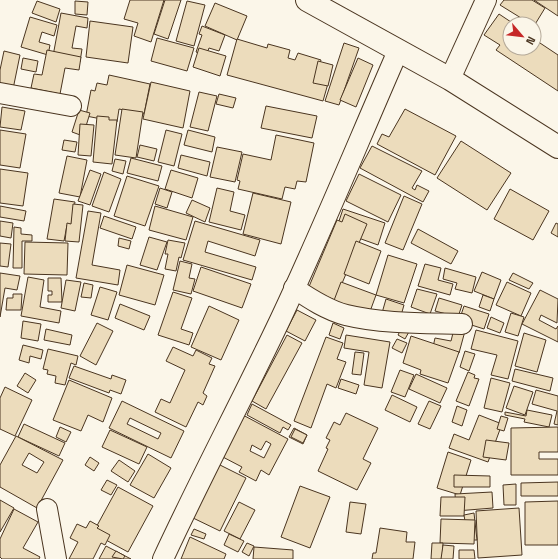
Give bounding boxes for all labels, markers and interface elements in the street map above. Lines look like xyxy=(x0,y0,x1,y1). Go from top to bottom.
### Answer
north arrow xyxy=(502,16,542,56)
text: N xyxy=(523,34,539,47)

